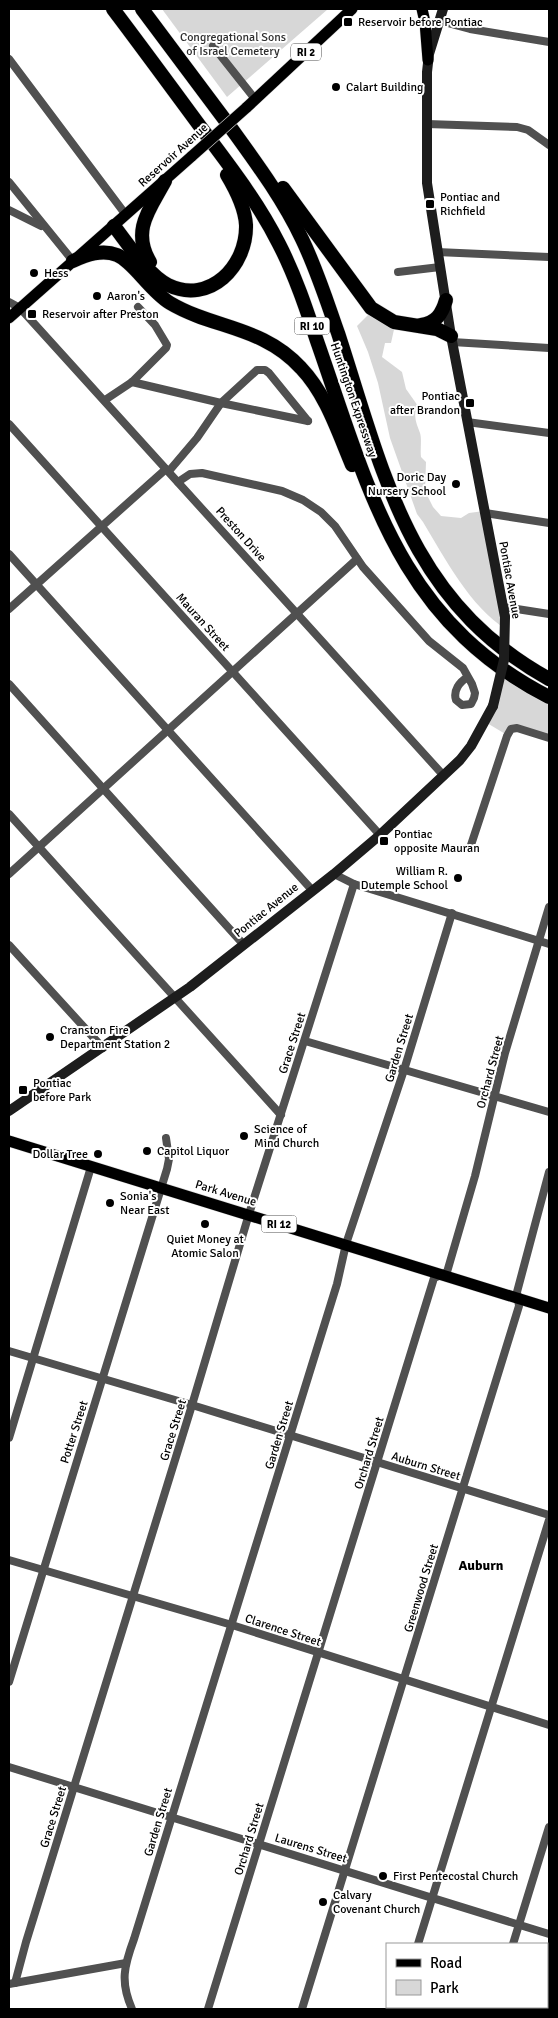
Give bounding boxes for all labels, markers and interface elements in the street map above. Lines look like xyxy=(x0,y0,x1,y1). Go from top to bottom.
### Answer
place label: Reservoir before Pontiac xyxy=(358,15,483,30)
marker: Reservoir before Pontiac xyxy=(342,16,354,28)
park label: Congregational Sons of Israel Cemetery xyxy=(180,30,286,59)
road number: RI 2 xyxy=(291,44,321,61)
place label: Calart Building xyxy=(346,80,423,95)
marker: Calart Building xyxy=(330,81,342,93)
street label: Reservoir Avenue xyxy=(135,120,211,191)
place label: Pontiac and Richfield xyxy=(440,190,500,219)
marker: Pontiac and Richfield xyxy=(424,198,436,210)
place label: Hess xyxy=(44,266,69,281)
marker: Hess xyxy=(28,267,40,279)
place label: Aaron's xyxy=(107,289,145,304)
marker: Aaron's xyxy=(91,290,103,302)
place label: Reservoir after Preston xyxy=(42,307,159,322)
marker: Reservoir after Preston xyxy=(26,308,38,320)
road number: RI 10 xyxy=(294,318,330,334)
street label: Huntington Expressway xyxy=(327,341,380,460)
place label: Pontiac after Brandon xyxy=(390,389,460,418)
marker: Pontiac after Brandon xyxy=(464,397,476,409)
place label: Doric Day Nursery School xyxy=(368,470,446,499)
marker: Doric Day Nursery School xyxy=(450,478,462,490)
street label: Preston Drive xyxy=(212,504,269,565)
street label: Pontiac Avenue xyxy=(495,540,524,620)
street label: Mauran Street xyxy=(173,590,233,655)
place label: Pontiac opposite Mauran xyxy=(394,827,480,856)
marker: Pontiac opposite Mauran xyxy=(378,835,390,847)
place label: William R. Dutemple School xyxy=(361,864,448,893)
marker: William R. Dutemple School xyxy=(452,872,464,884)
street label: Pontiac Avenue xyxy=(231,880,302,941)
street label: Grace Street xyxy=(276,1011,309,1076)
street label: Garden Street xyxy=(382,1012,417,1084)
place label: Cranston Fire Department Station 2 xyxy=(60,1023,170,1052)
marker: Cranston Fire Department Station 2 xyxy=(44,1031,56,1043)
street label: Orchard Street xyxy=(474,1034,507,1110)
place label: Pontiac before Park xyxy=(33,1076,91,1105)
marker: Pontiac before Park xyxy=(17,1084,29,1096)
place label: Science of Mind Church xyxy=(254,1122,319,1151)
marker: Science of Mind Church xyxy=(238,1130,250,1142)
place label: Capitol Liquor xyxy=(157,1144,230,1159)
marker: Capitol Liquor xyxy=(141,1145,153,1157)
place label: Dollar Tree xyxy=(32,1147,88,1162)
marker: Dollar Tree xyxy=(92,1148,104,1160)
street label: Park Avenue xyxy=(193,1177,258,1210)
place label: Sonia's Near East xyxy=(120,1189,170,1218)
marker: Sonia's Near East xyxy=(104,1197,116,1209)
road number: RI 12 xyxy=(262,1216,296,1232)
marker: Quiet Money at Atomic Salon xyxy=(199,1218,211,1230)
place label: Quiet Money at Atomic Salon xyxy=(166,1232,244,1261)
street label: Grace Street xyxy=(157,1398,190,1463)
street label: Potter Street xyxy=(57,1399,92,1465)
street label: Garden Street xyxy=(262,1399,297,1471)
street label: Orchard Street xyxy=(351,1415,388,1491)
street label: Auburn Street xyxy=(389,1449,462,1484)
street label: Greenwood Street xyxy=(401,1542,442,1634)
district label: Auburn xyxy=(459,1557,504,1574)
street label: Clarence Street xyxy=(243,1611,323,1650)
street label: Grace Street xyxy=(37,1785,70,1850)
street label: Garden Street xyxy=(141,1786,176,1858)
street label: Orchard Street xyxy=(231,1801,268,1877)
street label: Laurens Street xyxy=(273,1830,349,1867)
place label: First Pentecostal Church xyxy=(393,1869,518,1884)
marker: First Pentecostal Church xyxy=(377,1870,389,1882)
place label: Calvary Covenant Church xyxy=(333,1888,420,1917)
marker: Calvary Covenant Church xyxy=(317,1896,329,1908)
legend xyxy=(386,1943,548,2008)
text: Road xyxy=(430,1954,462,1972)
text: Park xyxy=(430,1979,459,1997)

